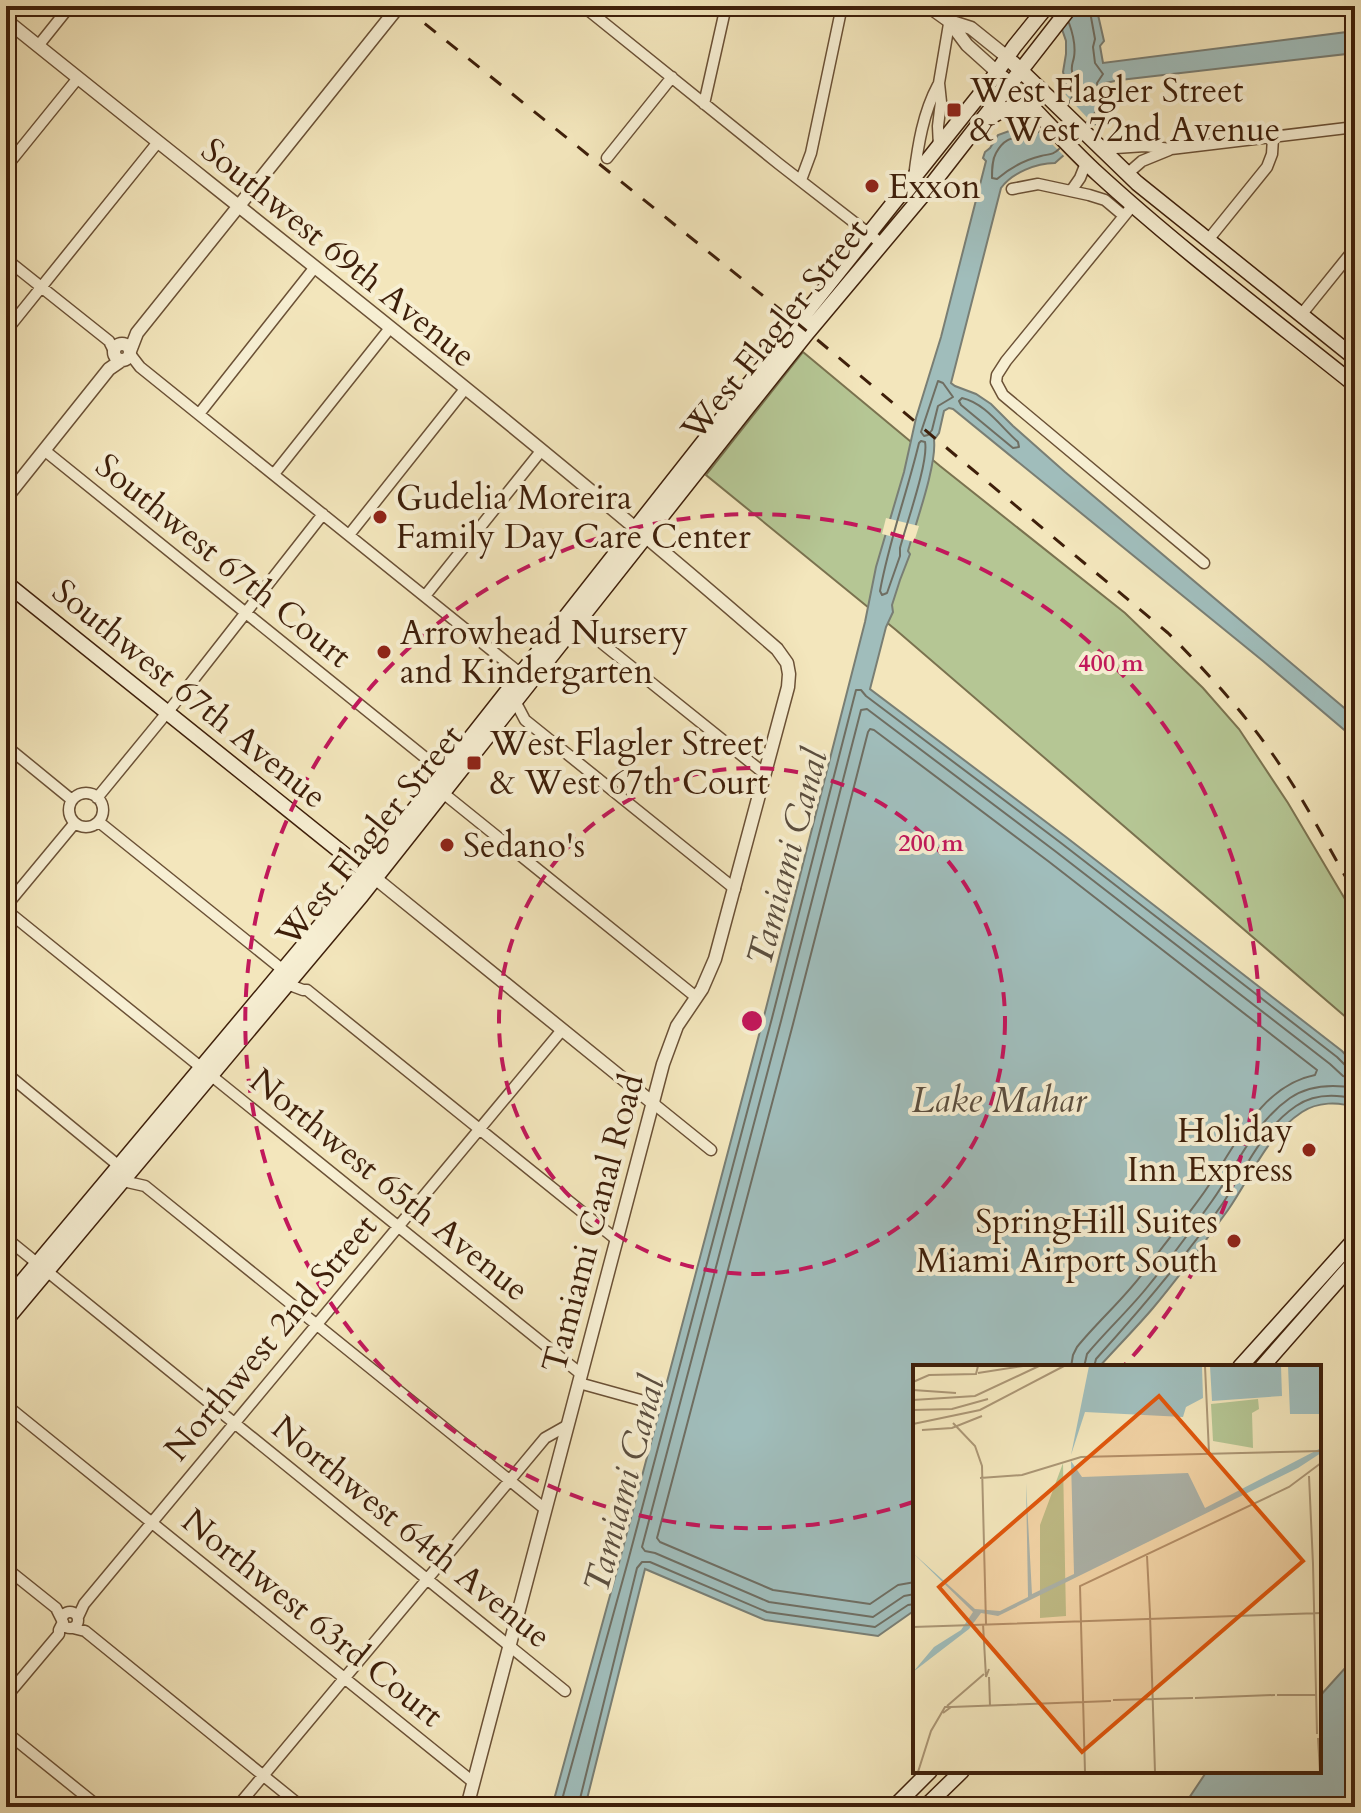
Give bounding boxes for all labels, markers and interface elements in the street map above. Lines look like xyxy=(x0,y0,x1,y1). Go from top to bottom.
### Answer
place label: West Flagler Street & West 72nd Avenue xyxy=(969,68,1280,153)
marker: West Flagler Street & West 72nd Avenue xyxy=(945,101,963,119)
street label: Southwest 69th Avenue xyxy=(191,128,485,378)
place label: Exxon xyxy=(888,164,980,210)
marker: Exxon xyxy=(863,177,881,195)
street label: West Flagler Street xyxy=(670,209,879,451)
street label: Southwest 67th Court xyxy=(86,443,361,679)
place label: Gudelia Moreira Family Day Care Center xyxy=(396,475,751,560)
marker: Gudelia Moreira Family Day Care Center xyxy=(371,508,389,526)
street label: Southwest 67th Avenue xyxy=(42,569,336,819)
place label: Arrowhead Nursery and Kindergarten xyxy=(400,610,688,695)
marker: Arrowhead Nursery and Kindergarten xyxy=(375,643,393,661)
text: 400 m xyxy=(1078,647,1145,680)
street label: West Flagler Street xyxy=(265,715,474,957)
place label: West Flagler Street & West 67th Court xyxy=(489,721,768,806)
water label: Tamiami Canal xyxy=(735,743,840,971)
marker: West Flagler Street & West 67th Court xyxy=(465,754,483,772)
place label: Sedano's xyxy=(463,823,585,869)
text: 200 m xyxy=(898,827,965,860)
marker: Sedano's xyxy=(438,836,456,854)
centre of rings xyxy=(738,1007,766,1035)
street label: Northwest 65th Avenue xyxy=(240,1058,539,1312)
street label: Tamiami Canal Road xyxy=(531,1069,655,1378)
water label: Lake Mahar xyxy=(912,1076,1088,1125)
place label: Holiday Inn Express xyxy=(1127,1108,1293,1193)
marker: Holiday Inn Express xyxy=(1300,1141,1318,1159)
place label: SpringHill Suites Miami Airport South xyxy=(916,1199,1218,1284)
street label: Northwest 2nd Street xyxy=(154,1204,388,1471)
marker: SpringHill Suites Miami Airport South xyxy=(1225,1232,1243,1250)
inset map xyxy=(913,1365,1321,1773)
water label: Tamiami Canal xyxy=(572,1370,677,1598)
street label: Northwest 64th Avenue xyxy=(262,1405,561,1659)
street label: Northwest 63rd Court xyxy=(172,1498,453,1738)

